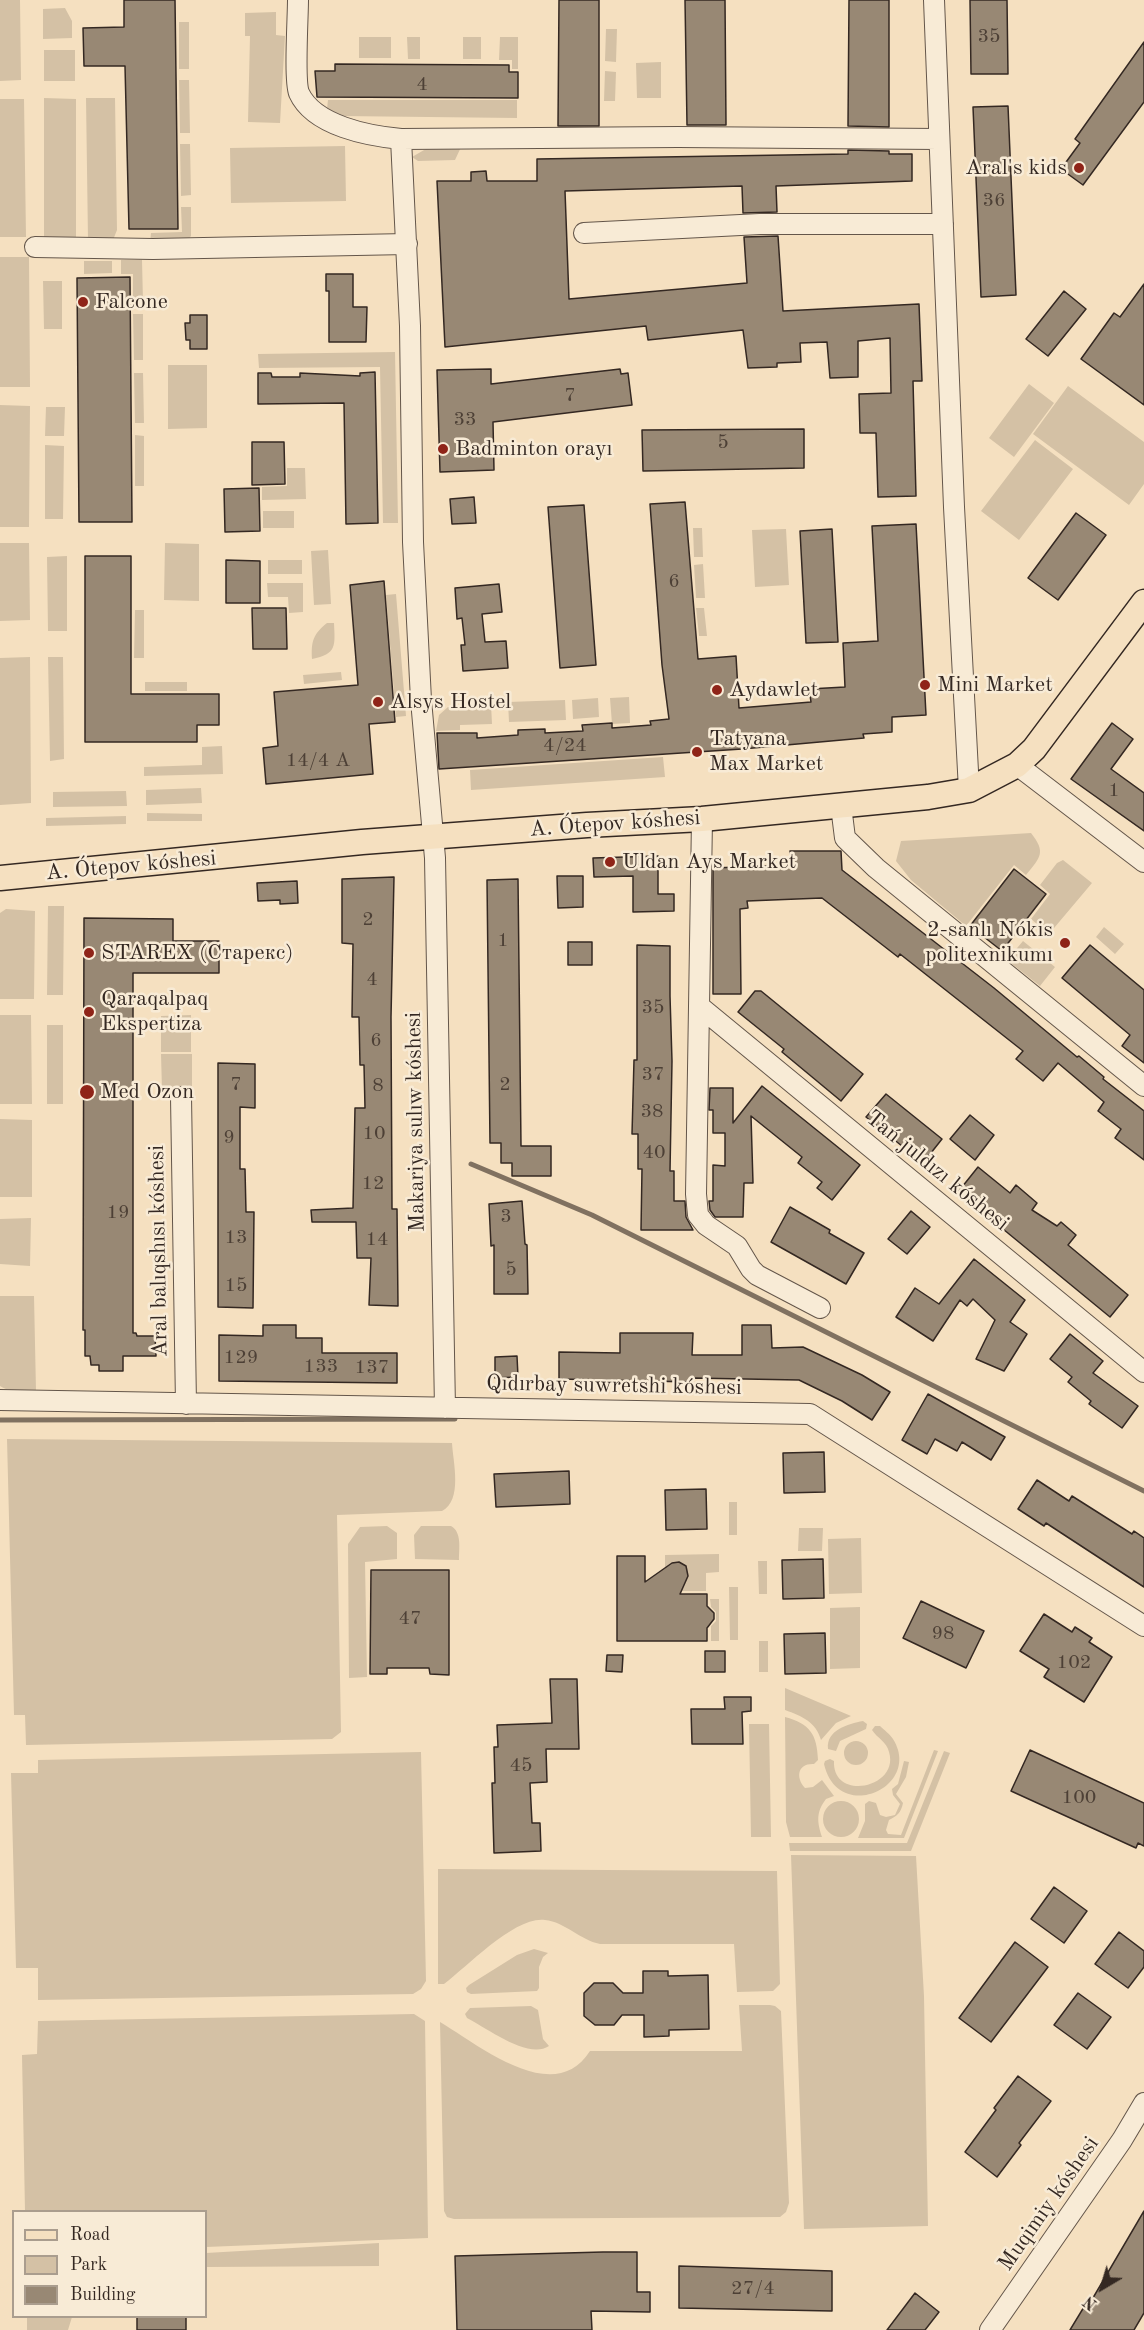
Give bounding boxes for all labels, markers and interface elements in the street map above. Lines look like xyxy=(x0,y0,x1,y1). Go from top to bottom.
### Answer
house number: 35 xyxy=(977,25,1001,49)
house number: 4 xyxy=(416,73,428,97)
place label: Aral's kids xyxy=(965,155,1067,181)
marker: Aral's kids xyxy=(1072,161,1086,175)
house number: 36 xyxy=(982,189,1006,213)
place label: Falcone xyxy=(95,289,168,315)
marker: Falcone xyxy=(76,295,90,309)
house number: 7 xyxy=(564,384,576,408)
house number: 33 xyxy=(453,408,477,432)
house number: 5 xyxy=(717,431,729,455)
place label: Badminton orayı xyxy=(455,436,613,462)
marker: Badminton orayı xyxy=(436,442,450,456)
house number: 6 xyxy=(668,570,680,594)
place label: Mini Market xyxy=(937,672,1053,698)
place label: Aydawlet xyxy=(729,677,818,703)
marker: Mini Market xyxy=(918,678,932,692)
marker: Aydawlet xyxy=(710,683,724,697)
place label: Alsys Hostel xyxy=(390,689,511,715)
marker: Alsys Hostel xyxy=(371,695,385,709)
place label: Tatyana Max Market xyxy=(709,726,823,778)
house number: 4/24 xyxy=(543,734,587,758)
marker: Tatyana Max Market xyxy=(690,745,704,759)
house number: 14/4 А xyxy=(286,749,350,773)
house number: 1 xyxy=(1108,779,1120,803)
street label: A. Ótepov kóshesi xyxy=(529,805,701,843)
street label: A. Ótepov kóshesi xyxy=(45,845,217,887)
place label: Uldan Ays Market xyxy=(622,849,796,875)
marker: Uldan Ays Market xyxy=(603,855,617,869)
house number: 2 xyxy=(362,908,374,932)
place label: 2-sanlı Nókis politexnikumı xyxy=(925,917,1053,968)
house number: 1 xyxy=(497,929,509,953)
marker: 2-sanlı Nókis politexnikumı xyxy=(1058,936,1072,950)
place label: STAREX (Старекс) xyxy=(101,940,293,966)
marker: STAREX (Старекс) xyxy=(82,946,96,960)
house number: 4 xyxy=(366,968,378,992)
place label: Qaraqalpaq Ekspertiza xyxy=(101,986,208,1038)
house number: 35 xyxy=(641,996,665,1020)
marker: Qaraqalpaq Ekspertiza xyxy=(82,1005,96,1019)
street label: Makariya sulıw kóshesi xyxy=(401,1012,431,1232)
house number: 6 xyxy=(370,1029,382,1053)
house number: 37 xyxy=(641,1063,665,1087)
house number: 7 xyxy=(230,1073,242,1097)
house number: 2 xyxy=(499,1073,511,1097)
house number: 8 xyxy=(372,1074,384,1098)
place label: Med Ozon xyxy=(100,1079,194,1105)
marker: Med Ozon xyxy=(78,1083,96,1101)
house number: 38 xyxy=(640,1100,664,1124)
street label: Tań juldızı kóshesi xyxy=(860,1105,1014,1237)
house number: 10 xyxy=(362,1122,386,1146)
house number: 9 xyxy=(223,1126,235,1150)
house number: 40 xyxy=(642,1141,666,1165)
street label: Aral balıqshısı kóshesi xyxy=(144,1145,174,1357)
house number: 12 xyxy=(361,1172,385,1196)
house number: 19 xyxy=(106,1201,130,1225)
house number: 3 xyxy=(500,1205,512,1229)
house number: 13 xyxy=(224,1226,248,1250)
house number: 14 xyxy=(365,1228,389,1252)
house number: 5 xyxy=(505,1258,517,1282)
house number: 15 xyxy=(224,1274,248,1298)
house number: 129 xyxy=(224,1346,258,1370)
house number: 133 xyxy=(304,1355,338,1379)
house number: 137 xyxy=(355,1356,389,1380)
street label: Qıdırbay suwretshi kóshesi xyxy=(486,1371,742,1401)
house number: 47 xyxy=(398,1607,422,1631)
house number: 98 xyxy=(931,1622,955,1646)
house number: 102 xyxy=(1057,1651,1091,1675)
house number: 45 xyxy=(509,1754,533,1778)
house number: 100 xyxy=(1062,1786,1096,1810)
street label: Muqimiy kóshesi xyxy=(993,2132,1105,2276)
legend xyxy=(12,2210,207,2318)
text: Road xyxy=(70,2226,110,2244)
text: Park xyxy=(70,2256,107,2274)
north arrow xyxy=(1072,2258,1132,2318)
house number: 27/4 xyxy=(731,2277,775,2301)
text: Building xyxy=(70,2286,135,2304)
text: N xyxy=(1081,2292,1101,2312)

